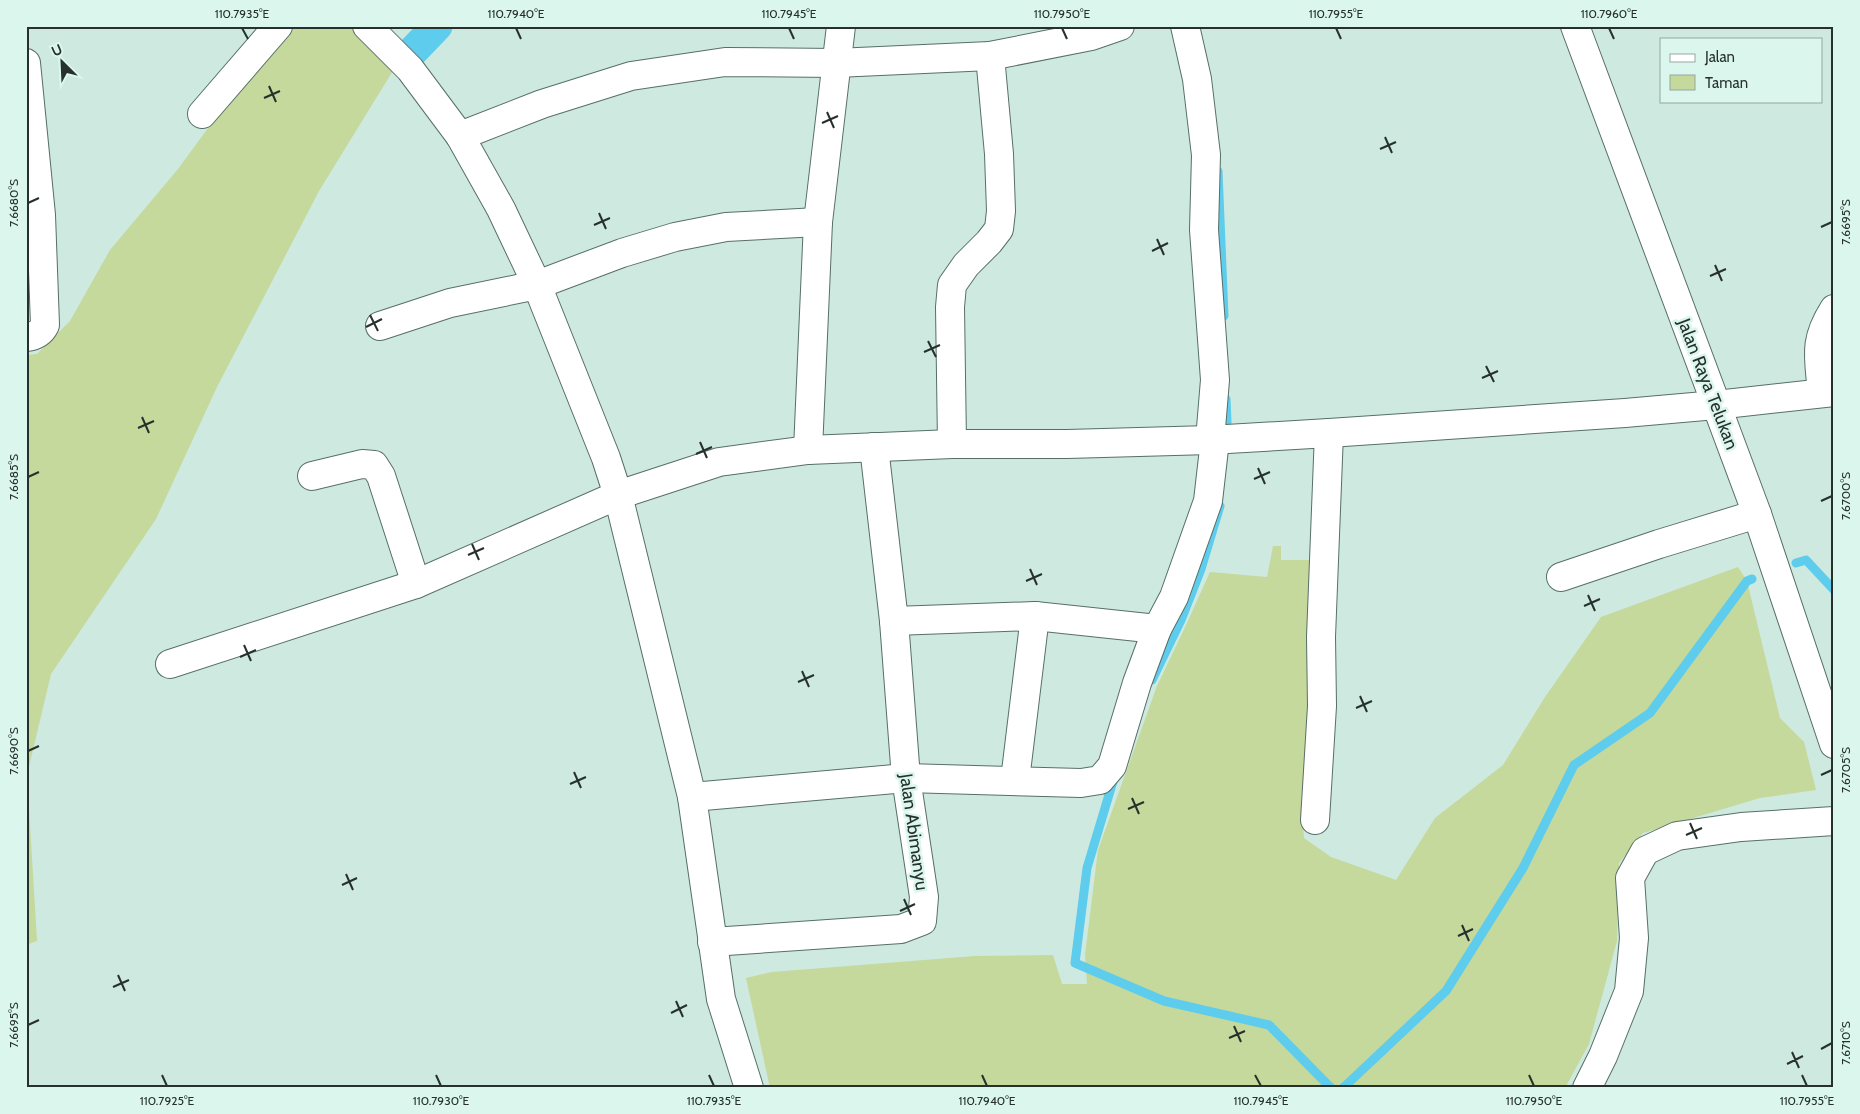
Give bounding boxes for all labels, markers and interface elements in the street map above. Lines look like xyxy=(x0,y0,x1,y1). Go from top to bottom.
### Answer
text: 110.7935°E xyxy=(215,6,270,21)
text: 110.7940°E xyxy=(488,6,545,21)
text: 110.7945°E xyxy=(762,6,817,21)
text: 110.7950°E xyxy=(1034,6,1091,21)
text: 110.7955°E xyxy=(1309,6,1364,21)
text: 110.7960°E xyxy=(1581,6,1638,21)
north arrow xyxy=(38,38,88,88)
legend xyxy=(1660,38,1822,102)
text: U xyxy=(48,40,65,60)
text: Jalan xyxy=(1704,48,1735,66)
text: Taman xyxy=(1705,74,1748,92)
text: 7.6680°S xyxy=(6,179,21,227)
text: 7.6695°S xyxy=(1838,199,1853,245)
street label: Jalan Raya Telukan xyxy=(1673,314,1743,453)
text: 7.6685°S xyxy=(6,454,21,500)
text: 7.6700°S xyxy=(1838,472,1853,520)
text: 7.6690°S xyxy=(6,727,21,775)
text: 7.6705°S xyxy=(1838,747,1853,793)
street label: Jalan Abimanyu xyxy=(895,771,933,892)
text: 7.6695°S xyxy=(6,1002,21,1048)
text: 7.6710°S xyxy=(1838,1021,1853,1065)
text: 110.7925°E xyxy=(140,1093,194,1108)
text: 110.7930°E xyxy=(413,1093,470,1108)
text: 110.7935°E xyxy=(687,1093,742,1108)
text: 110.7940°E xyxy=(959,1093,1016,1108)
text: 110.7945°E xyxy=(1234,1093,1289,1108)
text: 110.7950°E xyxy=(1506,1093,1563,1108)
text: 110.7955°E xyxy=(1780,1093,1835,1108)

